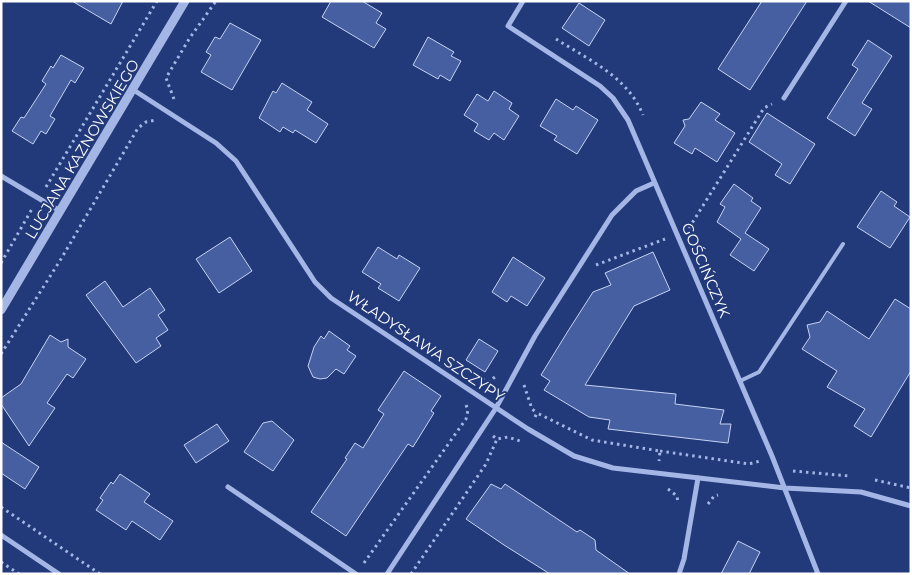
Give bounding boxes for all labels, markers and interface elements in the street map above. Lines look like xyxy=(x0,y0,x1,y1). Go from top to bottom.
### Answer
street label: LUCJANA KAZNOWSKIEGO xyxy=(21,56,143,242)
street label: GOŚCIŃCZYK xyxy=(677,220,735,321)
street label: WŁADYSŁAWA SZCZYPY xyxy=(344,286,509,406)

